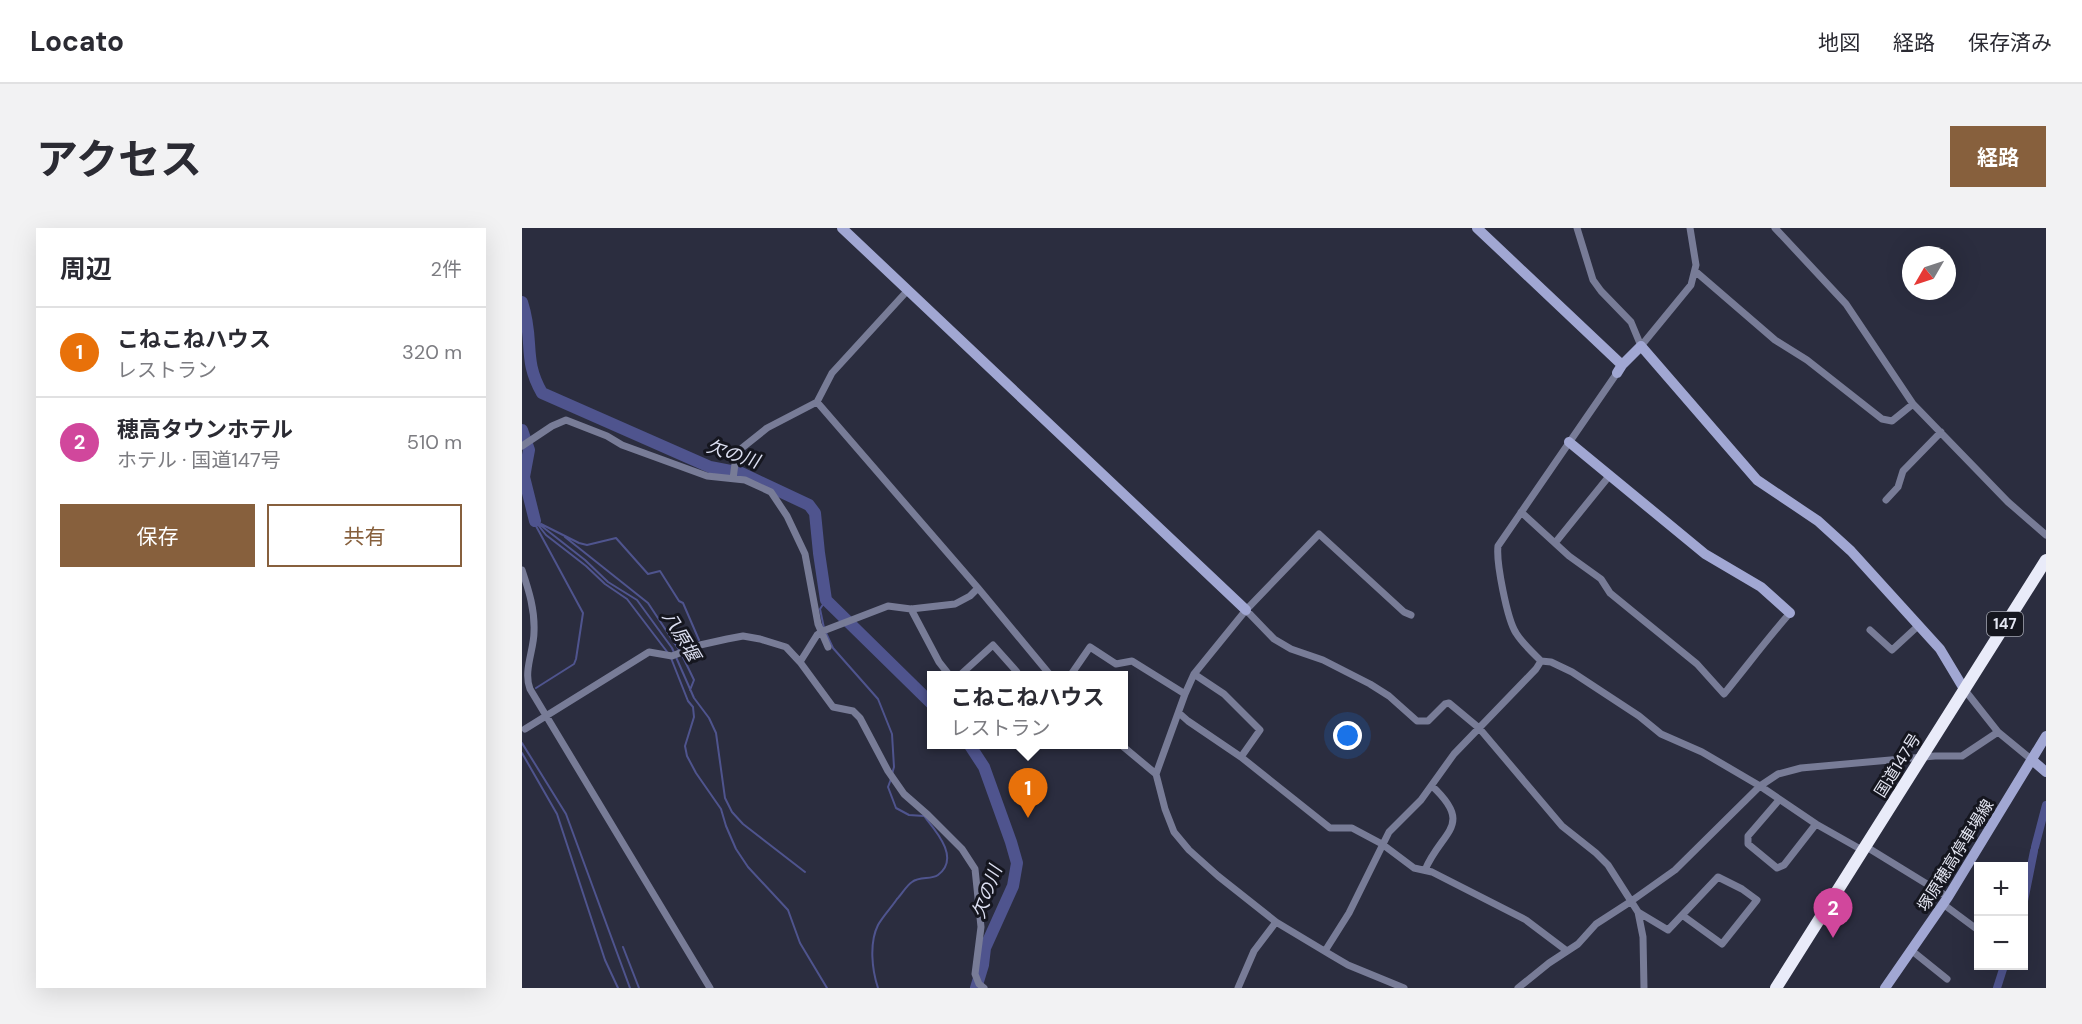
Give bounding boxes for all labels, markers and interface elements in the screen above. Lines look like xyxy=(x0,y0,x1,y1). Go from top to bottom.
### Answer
text: Locato xyxy=(30,23,124,60)
text: 地図 xyxy=(1818,29,1860,57)
text: 経路 xyxy=(1893,29,1935,57)
text: 保存済み xyxy=(1968,29,2052,57)
button: 経路 xyxy=(1950,126,2046,187)
text: アクセス xyxy=(36,132,202,187)
north arrow xyxy=(1902,246,1956,300)
text: 周辺 xyxy=(60,252,112,286)
text: 2件 xyxy=(430,256,462,282)
text: こねこねハウス xyxy=(117,325,271,354)
text: 1 xyxy=(76,339,83,365)
text: 320 m xyxy=(402,339,462,365)
text: レストラン xyxy=(117,357,217,383)
text: 穂高タウンホテル xyxy=(117,415,293,444)
text: 2 xyxy=(74,429,85,455)
text: 510 m xyxy=(407,429,462,455)
water label: 欠の川 xyxy=(704,434,764,474)
text: ホテル · 国道147号 xyxy=(117,447,281,473)
button: 保存 xyxy=(60,504,255,567)
button: 共有 xyxy=(267,504,462,567)
water label: 八原堰 xyxy=(657,607,707,668)
road number: 147 xyxy=(1987,612,2023,636)
popup xyxy=(927,671,1128,749)
text: こねこねハウス xyxy=(950,683,1105,712)
text: レストラン xyxy=(950,715,1050,741)
your location xyxy=(1333,721,1362,750)
street label: 国道147号 xyxy=(1870,729,1925,801)
pin: 1 xyxy=(1008,768,1048,818)
street label: 塚原穂高停車場線 xyxy=(1913,795,1998,915)
water label: 欠の川 xyxy=(966,861,1008,921)
map controls xyxy=(1974,862,2028,970)
button: + xyxy=(1974,862,2028,916)
pin: 2 xyxy=(1814,888,1852,938)
button: − xyxy=(1974,916,2028,970)

